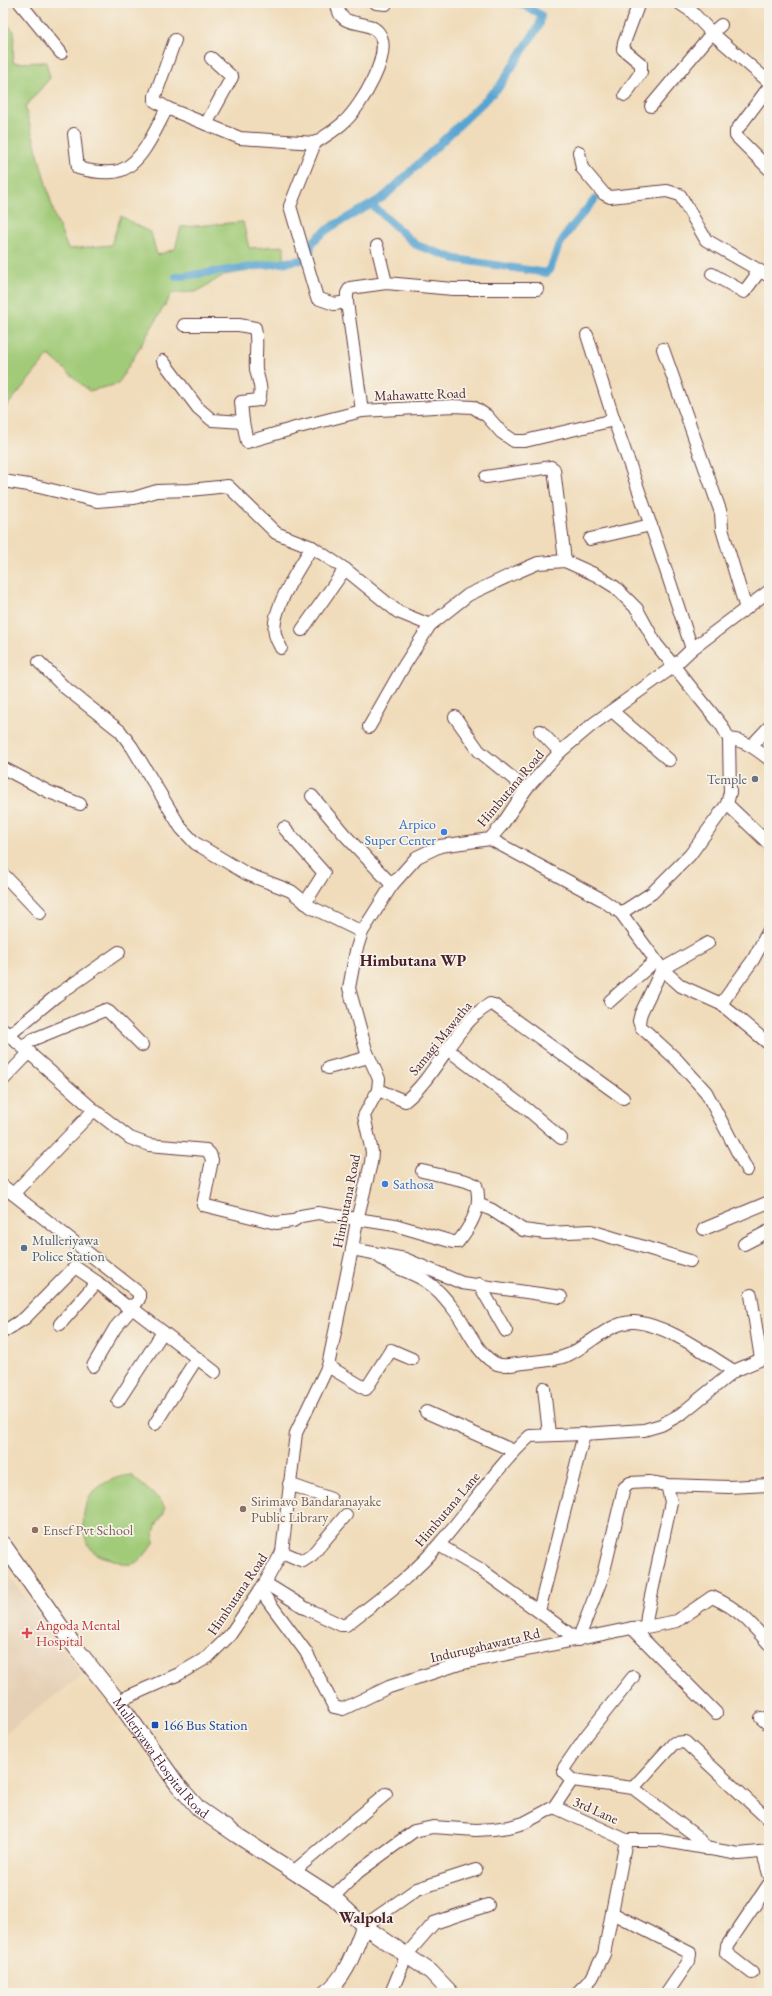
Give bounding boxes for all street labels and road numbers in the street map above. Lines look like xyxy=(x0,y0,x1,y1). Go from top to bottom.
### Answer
street label: Mahawatte Road xyxy=(374,383,467,405)
street label: Himbutana Road xyxy=(472,745,548,830)
street label: Samagi Mawatha xyxy=(404,997,476,1079)
street label: Himbutana Road xyxy=(328,1152,364,1249)
street label: Himbutana Lane xyxy=(410,1467,484,1550)
street label: Himbutana Road xyxy=(203,1549,272,1639)
street label: Indurugahawatta Rd xyxy=(428,1623,543,1666)
street label: Mulleriyawa Hospital Road xyxy=(109,1693,213,1823)
street label: 3rd Lane xyxy=(570,1792,622,1828)

